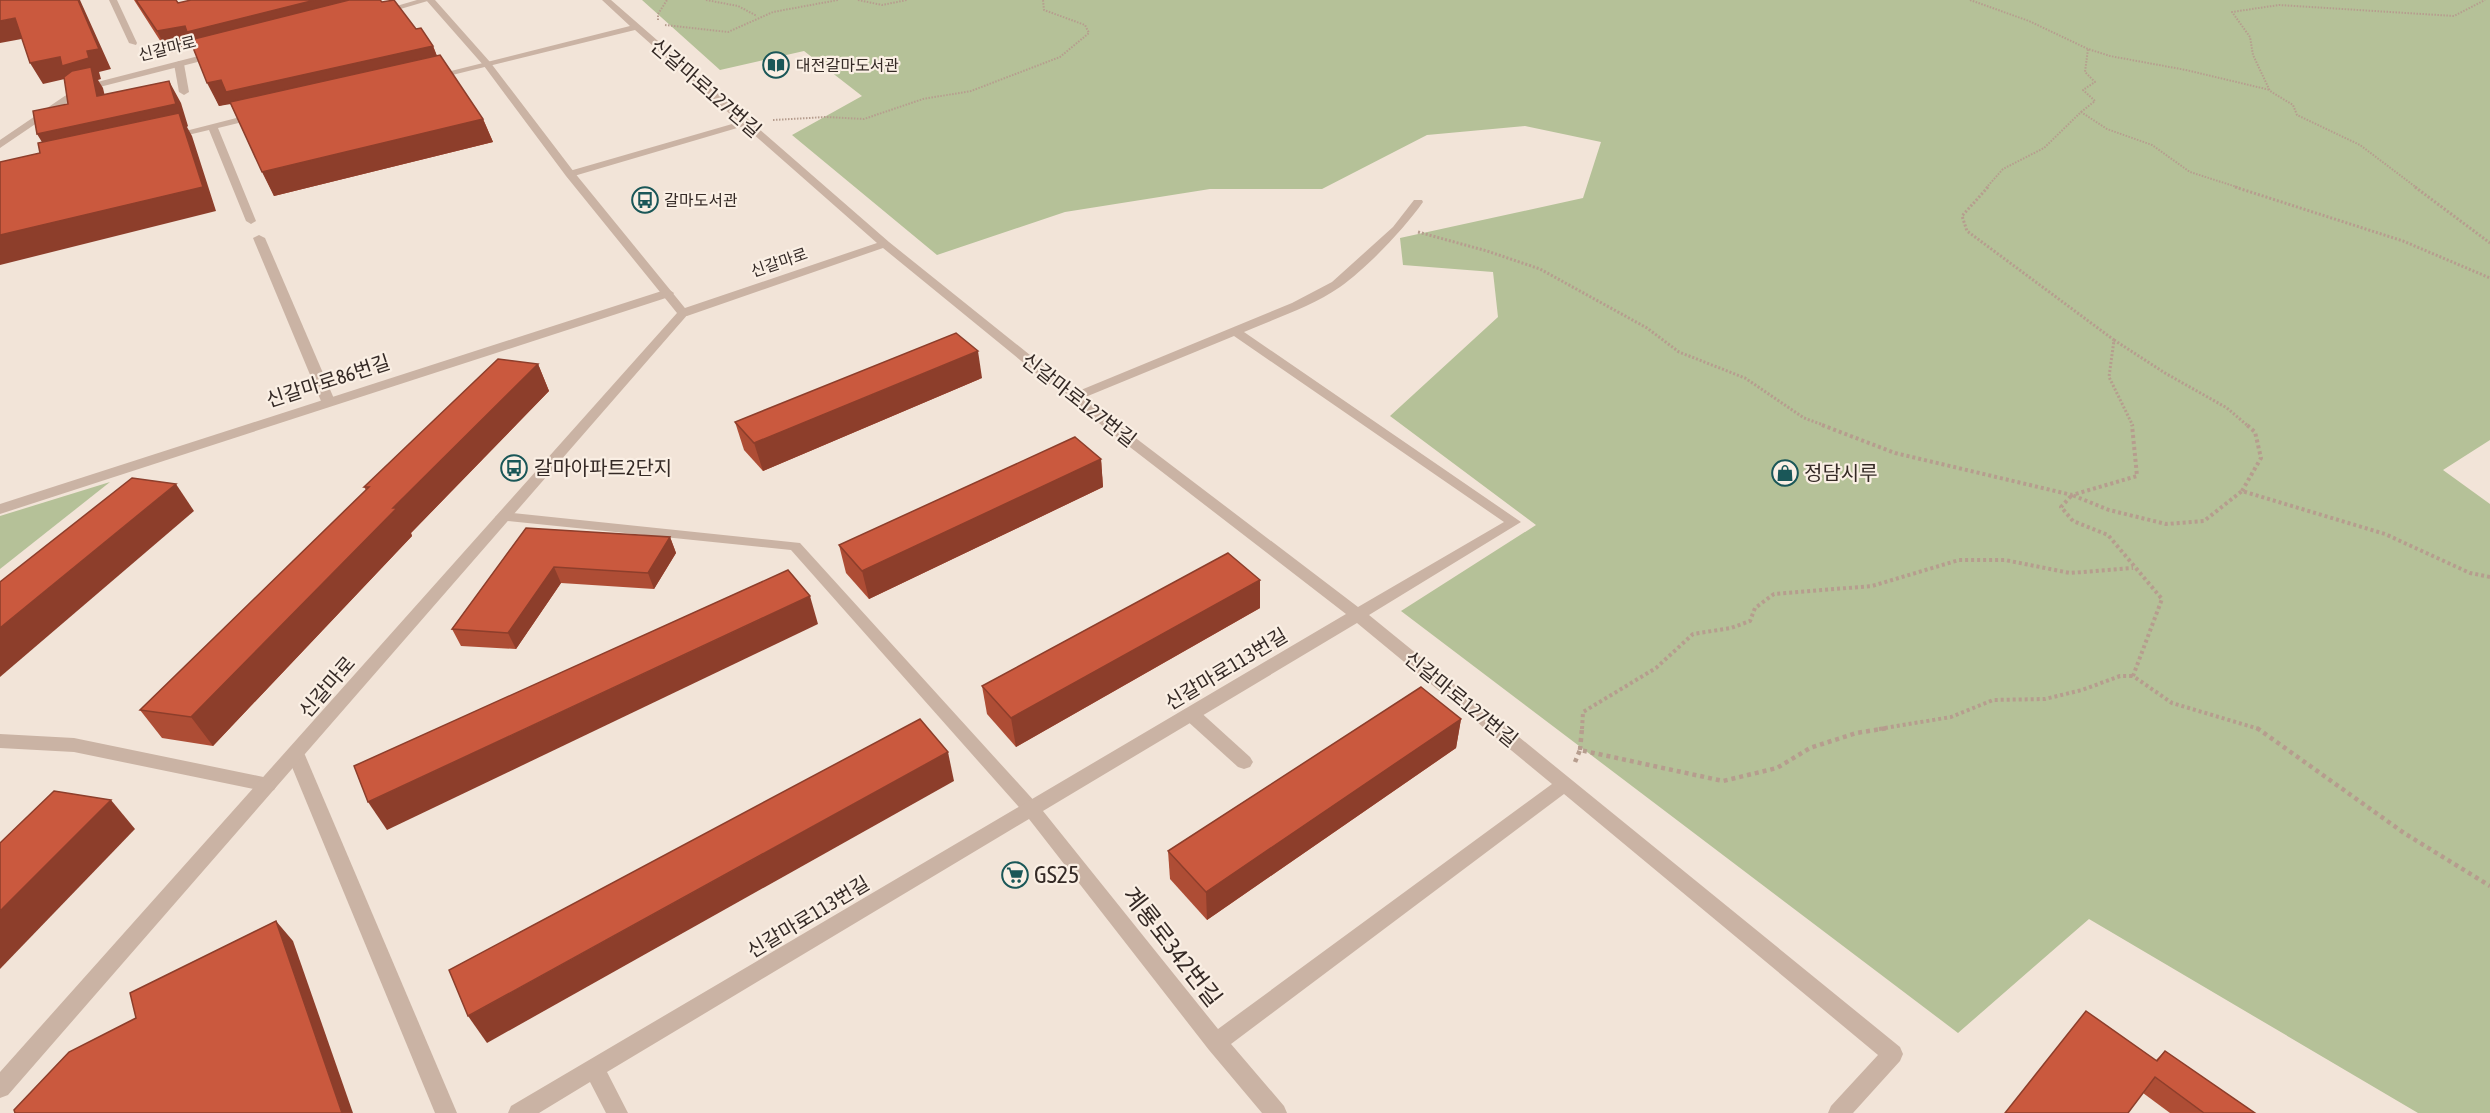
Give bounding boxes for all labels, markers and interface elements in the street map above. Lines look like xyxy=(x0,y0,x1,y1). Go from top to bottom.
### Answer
street label: 신갈마로 xyxy=(136,32,198,64)
street label: 신갈마로127번길 xyxy=(646,33,766,142)
library icon: 대전갈마도서관 xyxy=(761,50,791,80)
place label: 대전갈마도서관 xyxy=(796,56,899,74)
bus stop icon: 갈마도서관 xyxy=(630,185,660,215)
place label: 갈마도서관 xyxy=(664,191,738,209)
street label: 신갈마로 xyxy=(748,244,810,280)
street label: 신갈마로127번길 xyxy=(1018,348,1141,451)
street label: 신갈마로86번길 xyxy=(263,350,393,411)
bus stop icon: 갈마아파트2단지 xyxy=(499,453,529,483)
place label: 갈마아파트2단지 xyxy=(534,456,672,479)
shop icon: 정담시루 xyxy=(1770,458,1800,488)
place label: 정담시루 xyxy=(1804,461,1878,484)
street label: 신갈마로113번길 xyxy=(1160,623,1291,714)
street label: 신갈마로127번길 xyxy=(1400,646,1522,751)
street label: 신갈마로 xyxy=(294,651,359,722)
supermarket icon: GS25 xyxy=(1000,860,1030,890)
place label: GS25 xyxy=(1034,861,1079,888)
street label: 신갈마로113번길 xyxy=(742,871,873,962)
street label: 계룡로342번길 xyxy=(1117,882,1227,1012)

